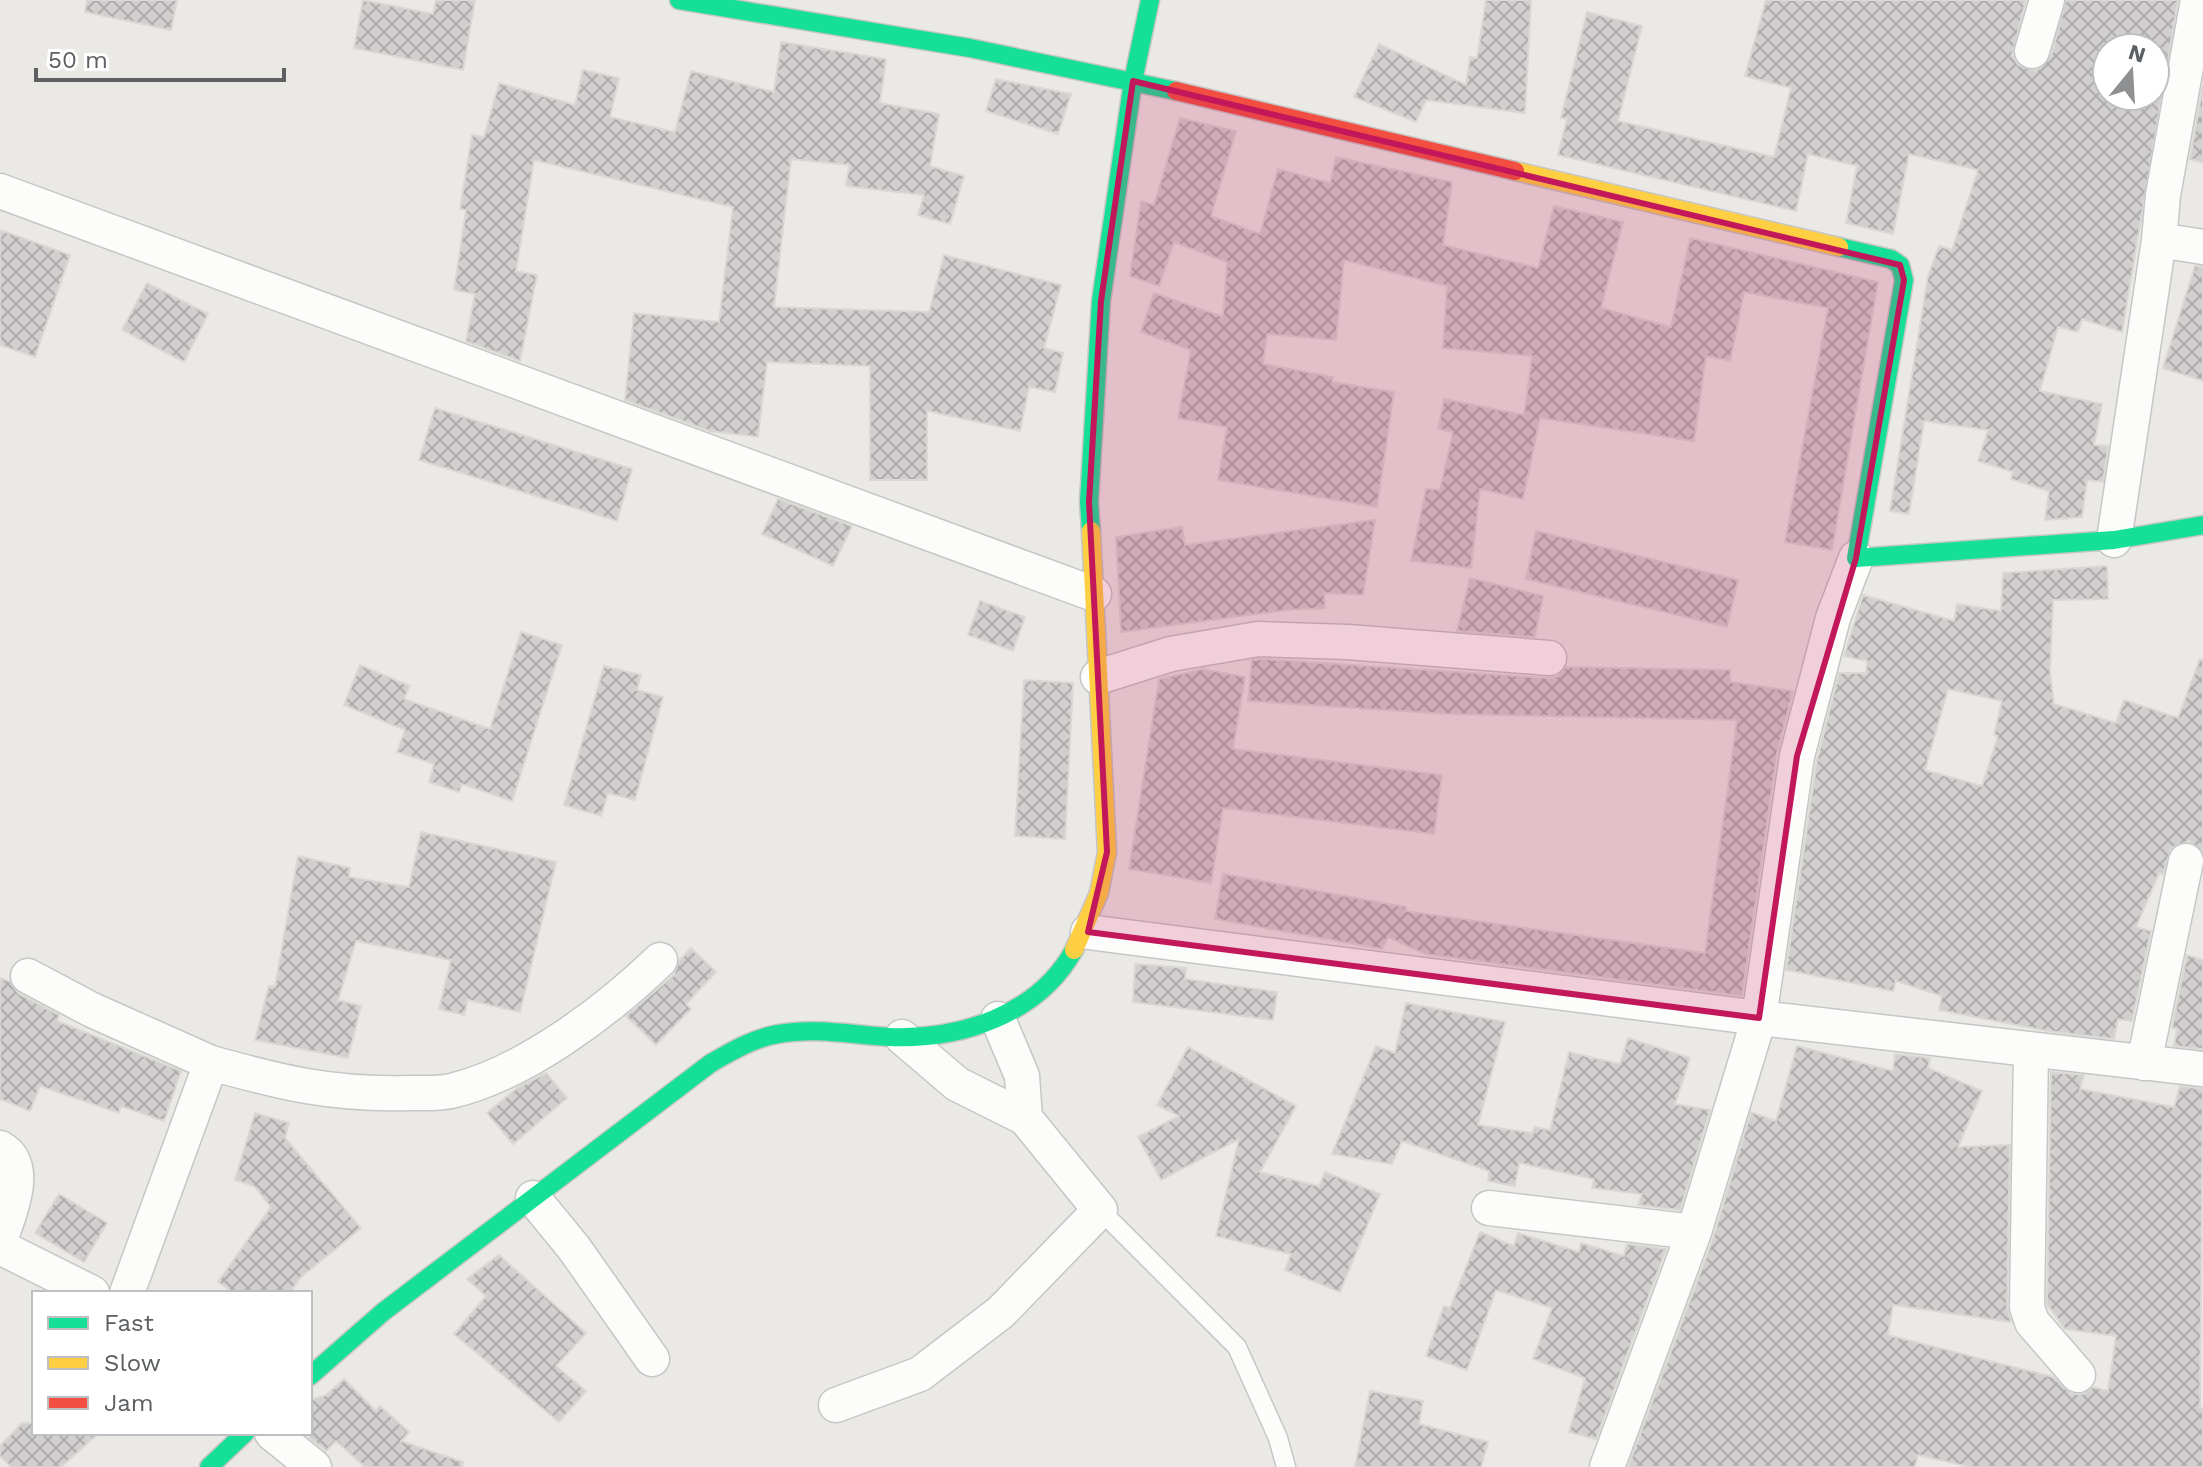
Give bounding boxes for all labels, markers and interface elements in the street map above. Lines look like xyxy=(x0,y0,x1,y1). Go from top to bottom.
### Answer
scale bar xyxy=(36,32,284,82)
north arrow xyxy=(2091,32,2171,112)
text: N xyxy=(2125,39,2149,68)
text: 50 m xyxy=(48,46,108,74)
legend xyxy=(32,1291,312,1435)
text: Fast xyxy=(104,1309,154,1337)
text: Slow xyxy=(104,1349,161,1377)
text: Jam xyxy=(104,1389,154,1417)

